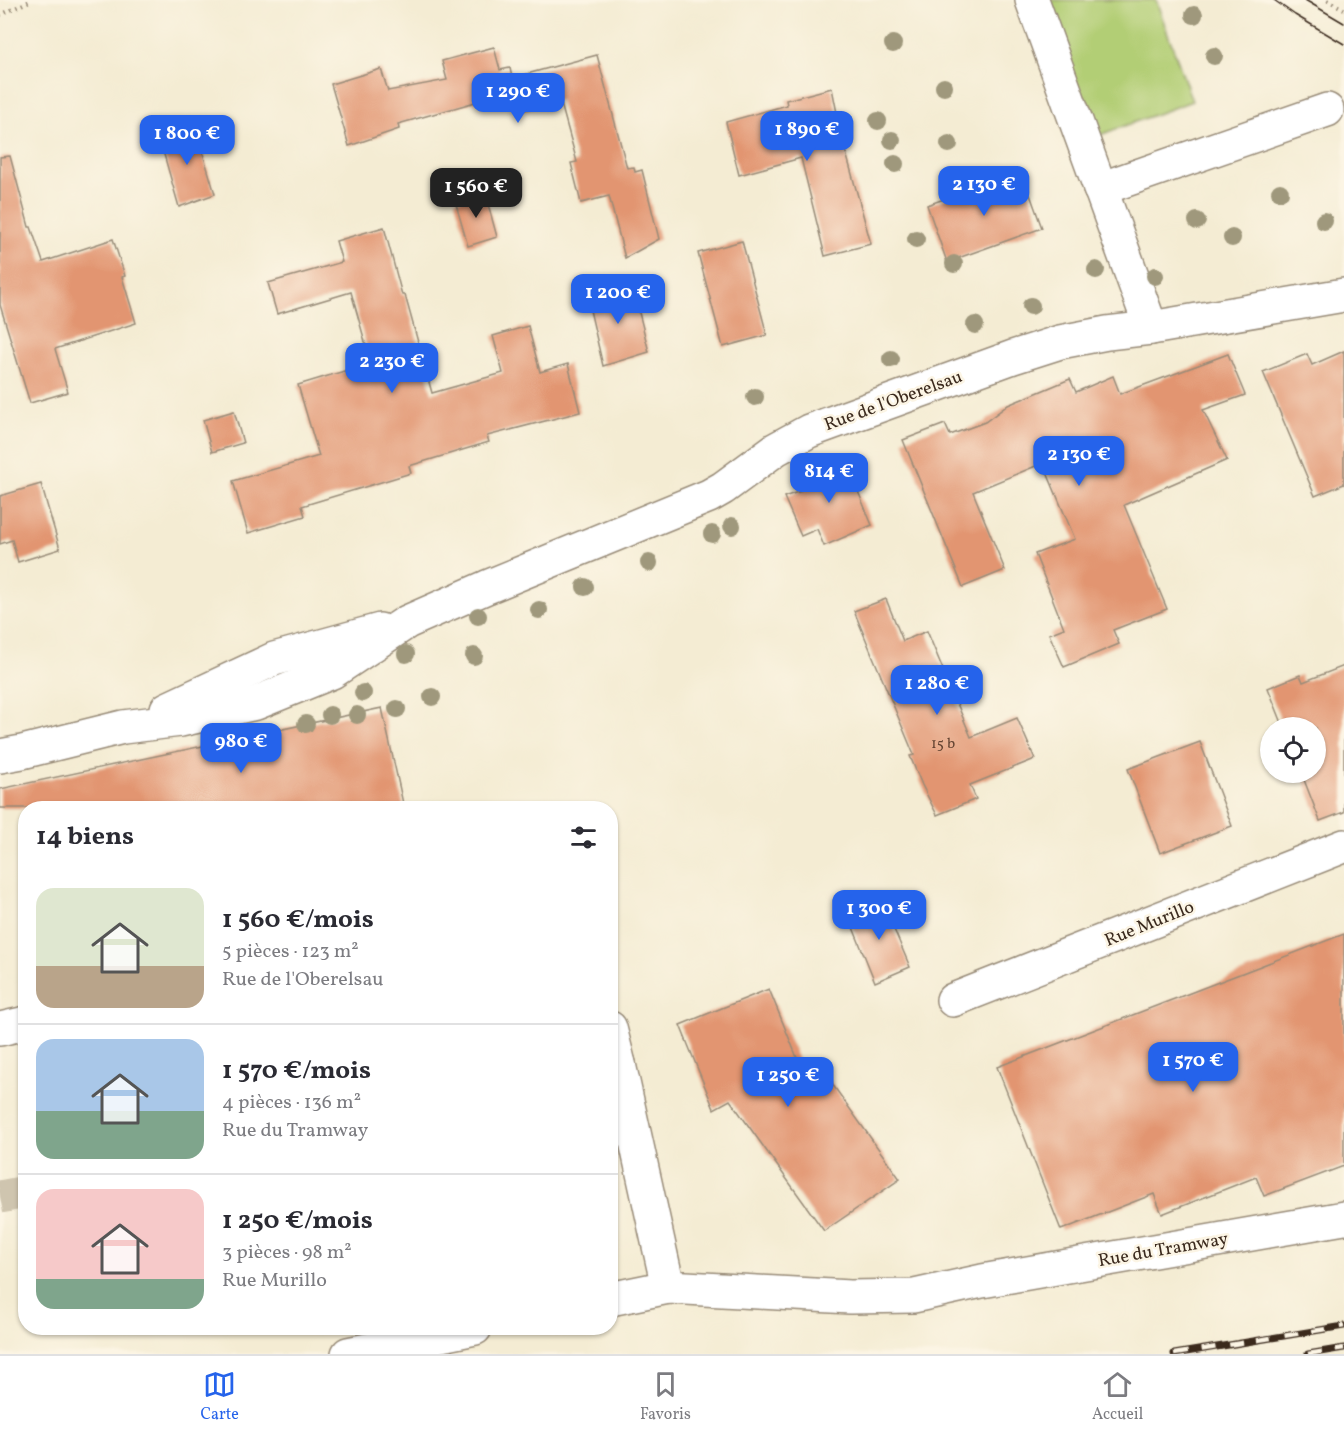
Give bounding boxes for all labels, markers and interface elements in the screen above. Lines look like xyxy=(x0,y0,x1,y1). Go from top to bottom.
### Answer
pin: 1 290 € xyxy=(463,73,573,124)
text: 1 290 € xyxy=(486,78,550,106)
pin: 1 890 € xyxy=(752,111,862,162)
pin: 1 800 € xyxy=(132,115,242,166)
text: 1 890 € xyxy=(774,116,840,144)
text: 1 800 € xyxy=(154,120,220,148)
pin: 2 130 € xyxy=(929,166,1039,217)
pin: 1 560 € xyxy=(421,168,531,219)
text: 2 130 € xyxy=(952,171,1016,199)
text: 1 560 € xyxy=(444,173,508,201)
pin: 1 200 € xyxy=(563,274,673,325)
text: 1 200 € xyxy=(585,279,651,307)
pin: 2 230 € xyxy=(337,343,447,394)
text: 2 230 € xyxy=(359,348,425,376)
street label: Rue de l'Oberelsau xyxy=(821,365,966,438)
pin: 2 130 € xyxy=(1024,436,1134,487)
text: 2 130 € xyxy=(1047,441,1111,469)
pin: 814 € xyxy=(787,453,871,504)
text: 814 € xyxy=(804,458,854,486)
pin: 1 280 € xyxy=(882,665,992,716)
text: 1 280 € xyxy=(905,670,969,698)
map controls xyxy=(1260,717,1326,783)
button: locate xyxy=(1260,717,1326,783)
pin: 980 € xyxy=(199,723,283,774)
text: 980 € xyxy=(215,728,268,756)
house number: 15 b xyxy=(931,734,955,755)
text: 14 biens xyxy=(36,819,134,855)
icon: filters xyxy=(567,821,600,854)
pin: 1 300 € xyxy=(824,890,934,941)
text: 1 300 € xyxy=(846,895,912,923)
street label: Rue Murillo xyxy=(1101,895,1198,954)
text: 1 560 €/mois xyxy=(222,902,374,938)
icon: home xyxy=(84,912,156,984)
text: 5 pièces · 123 m² xyxy=(222,938,359,966)
text: Rue de l'Oberelsau xyxy=(222,966,384,994)
pin: 1 570 € xyxy=(1138,1042,1248,1093)
text: 1 570 € xyxy=(1162,1047,1224,1075)
text: 1 570 €/mois xyxy=(222,1053,371,1089)
pin: 1 250 € xyxy=(733,1057,843,1108)
text: 1 250 € xyxy=(757,1062,819,1090)
icon: home xyxy=(84,1063,156,1135)
text: 4 pièces · 136 m² xyxy=(222,1089,361,1117)
text: Rue du Tramway xyxy=(222,1117,368,1145)
text: 1 250 €/mois xyxy=(222,1203,373,1239)
icon: home xyxy=(84,1213,156,1285)
street label: Rue du Tramway xyxy=(1096,1227,1230,1274)
text: 3 pièces · 98 m² xyxy=(222,1239,352,1267)
text: Rue Murillo xyxy=(222,1267,327,1295)
tab: Carte xyxy=(201,1368,239,1426)
tab: Favoris xyxy=(640,1368,691,1426)
tab: Accueil xyxy=(1092,1368,1143,1426)

